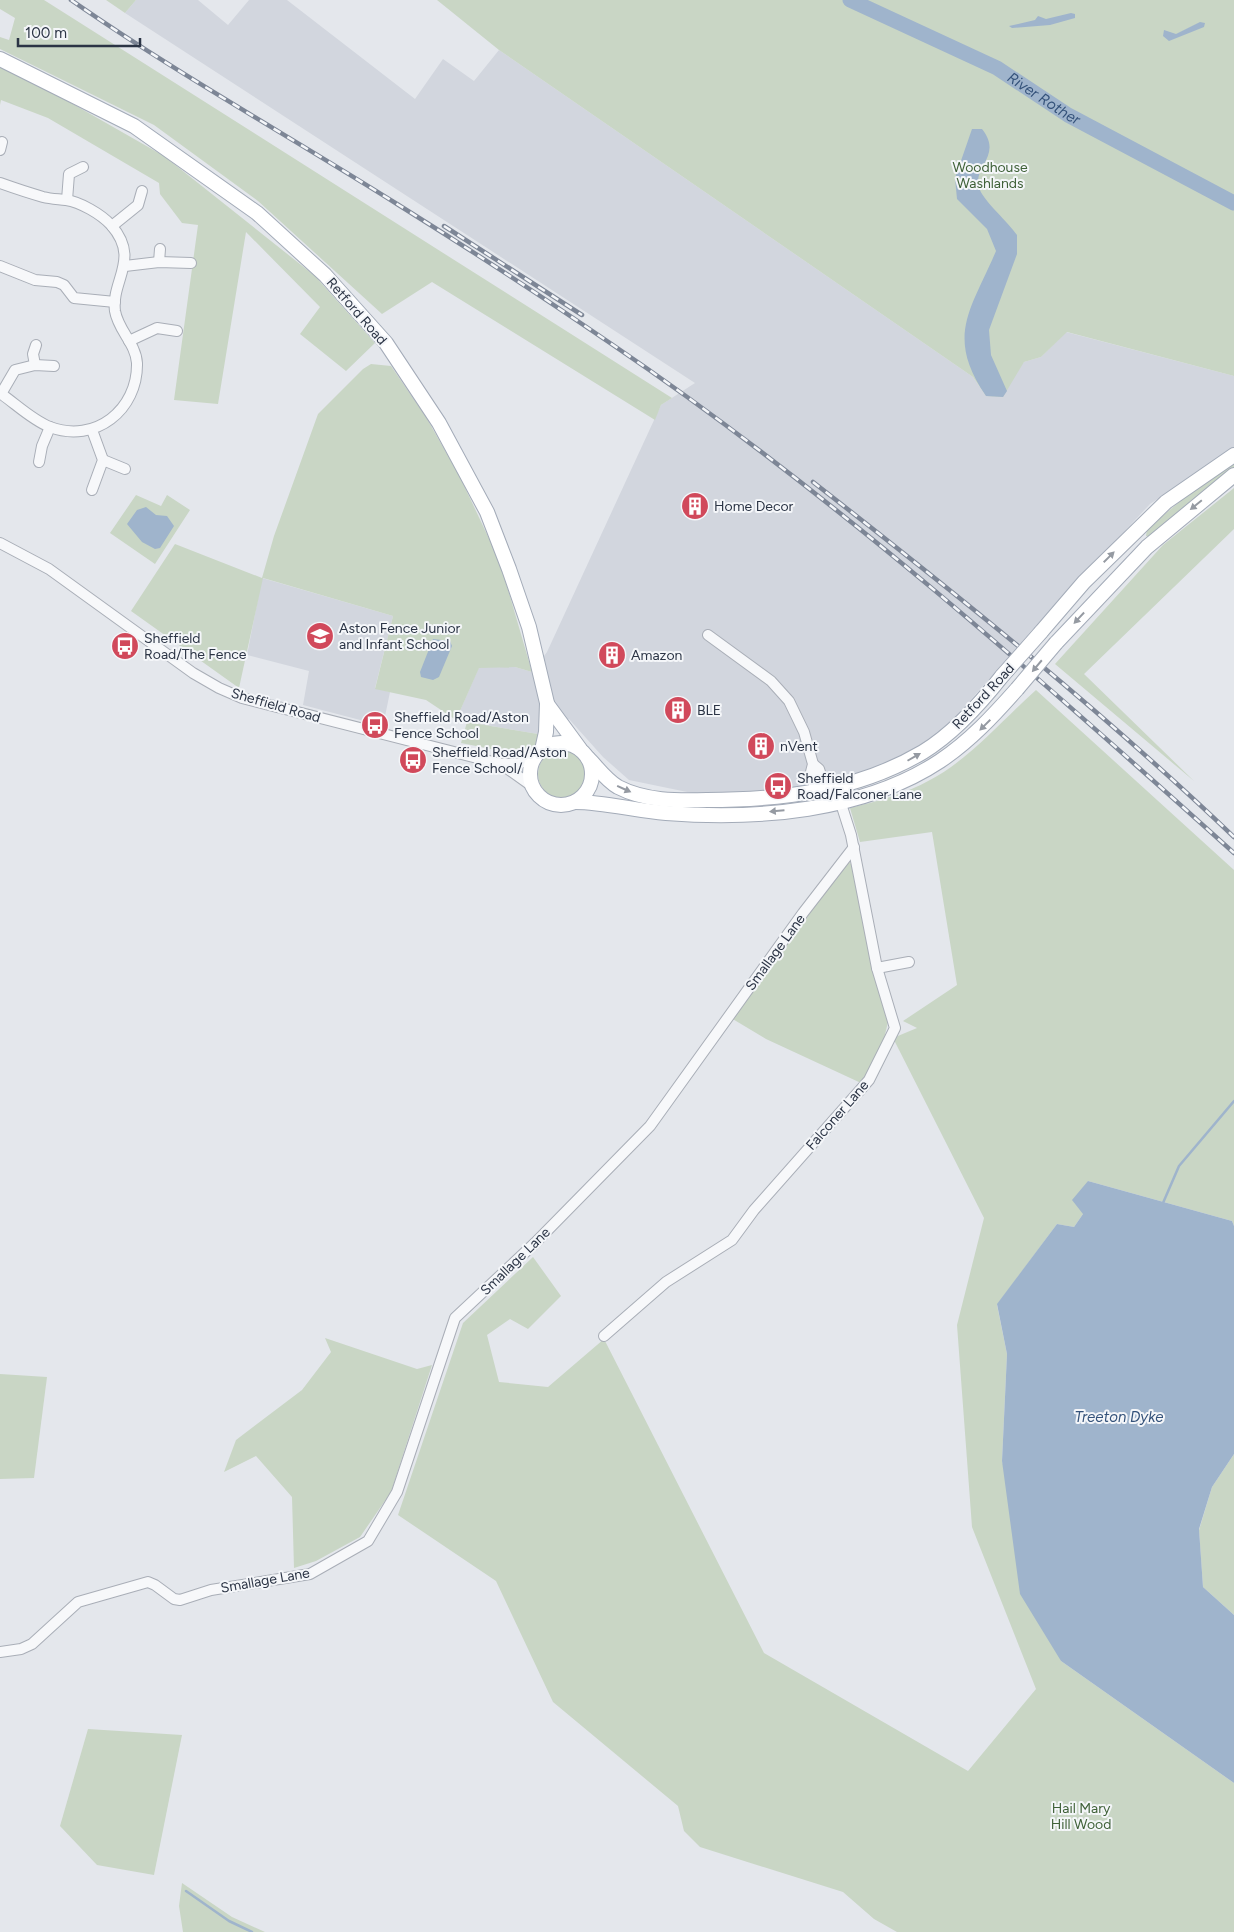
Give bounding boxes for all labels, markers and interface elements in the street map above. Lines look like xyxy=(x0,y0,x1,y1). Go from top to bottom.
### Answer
scale bar xyxy=(18,15,140,47)
text: 100 m xyxy=(25,24,67,42)
water label: River Rother xyxy=(1004,68,1084,129)
park label: Woodhouse Washlands xyxy=(952,159,1028,192)
street label: Retford Road xyxy=(323,274,390,348)
building icon: Home Decor xyxy=(680,491,710,521)
place label: Home Decor xyxy=(714,498,794,515)
one-way arrow xyxy=(1189,500,1202,511)
one-way arrow xyxy=(1103,551,1115,563)
one-way arrow xyxy=(1073,611,1085,623)
place label: Aston Fence Junior and Infant School xyxy=(339,620,461,653)
school or university icon: Aston Fence Junior and Infant School xyxy=(305,621,335,651)
place label: Sheffield Road/The Fence xyxy=(144,630,247,663)
bus stop icon: Sheffield Road/The Fence xyxy=(110,631,140,661)
building icon: Amazon xyxy=(597,640,627,670)
place label: Amazon xyxy=(631,647,683,664)
one-way arrow xyxy=(1031,659,1042,672)
street label: Retford Road xyxy=(949,660,1018,733)
street label: Sheffield Road xyxy=(229,685,323,726)
building icon: BLE xyxy=(663,695,693,725)
place label: BLE xyxy=(697,702,721,719)
place label: Sheffield Road/Aston Fence School xyxy=(394,709,529,742)
bus stop icon: Sheffield Road/Aston Fence School xyxy=(360,710,390,740)
one-way arrow xyxy=(979,718,991,730)
building icon: nVent xyxy=(746,731,776,761)
place label: nVent xyxy=(780,738,818,755)
place label: Sheffield Road/Aston Fence School/ xyxy=(432,744,567,777)
bus stop icon: Sheffield Road/Aston Fence School/ xyxy=(398,745,428,775)
one-way arrow xyxy=(907,753,920,762)
place label: Sheffield Road/Falconer Lane xyxy=(797,770,922,803)
bus stop icon: Sheffield Road/Falconer Lane xyxy=(763,771,793,801)
one-way arrow xyxy=(617,786,631,794)
one-way arrow xyxy=(768,807,784,815)
street label: Smallage Lane xyxy=(742,911,809,994)
street label: Falconer Lane xyxy=(802,1077,873,1154)
street label: Smallage Lane xyxy=(477,1224,554,1299)
water label: Treeton Dyke xyxy=(1074,1408,1164,1426)
street label: Smallage Lane xyxy=(219,1564,311,1597)
park label: Hail Mary Hill Wood xyxy=(1051,1800,1111,1833)

